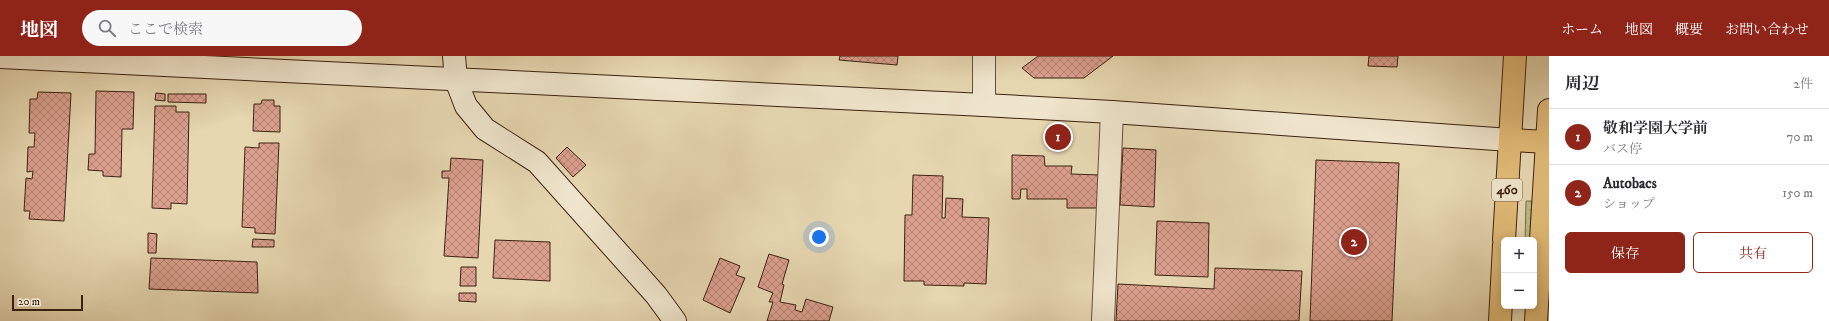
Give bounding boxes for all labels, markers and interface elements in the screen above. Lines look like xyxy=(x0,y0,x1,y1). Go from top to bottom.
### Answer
search box xyxy=(82,10,362,46)
icon: search xyxy=(96,17,118,39)
text: 地図 xyxy=(20,19,58,42)
text: ここで検索 xyxy=(128,20,203,39)
text: ホーム xyxy=(1561,21,1603,39)
text: 地図 xyxy=(1625,21,1653,39)
text: 概要 xyxy=(1675,21,1703,39)
text: お問い合わせ xyxy=(1725,21,1809,39)
text: 周辺 xyxy=(1565,73,1599,95)
text: 2件 xyxy=(1794,76,1813,92)
text: 敬和学園大学前 xyxy=(1603,119,1708,138)
pin: 1 xyxy=(1045,122,1071,152)
text: 1 xyxy=(1576,129,1580,145)
text: 70 m xyxy=(1787,129,1813,145)
text: バス停 xyxy=(1603,141,1642,157)
text: Autobacs xyxy=(1603,174,1657,193)
road number: 460 xyxy=(1492,179,1522,201)
text: 2 xyxy=(1575,185,1581,201)
text: 150 m xyxy=(1782,185,1813,201)
text: ショップ xyxy=(1603,196,1655,212)
your location xyxy=(809,227,829,247)
pin: 2 xyxy=(1341,227,1367,257)
button: 保存 xyxy=(1565,232,1685,273)
button: 共有 xyxy=(1693,232,1813,273)
map controls xyxy=(1501,237,1537,309)
button: + xyxy=(1501,237,1537,273)
button: − xyxy=(1501,273,1537,309)
scale bar xyxy=(12,293,83,312)
text: 20 m xyxy=(18,295,40,309)

